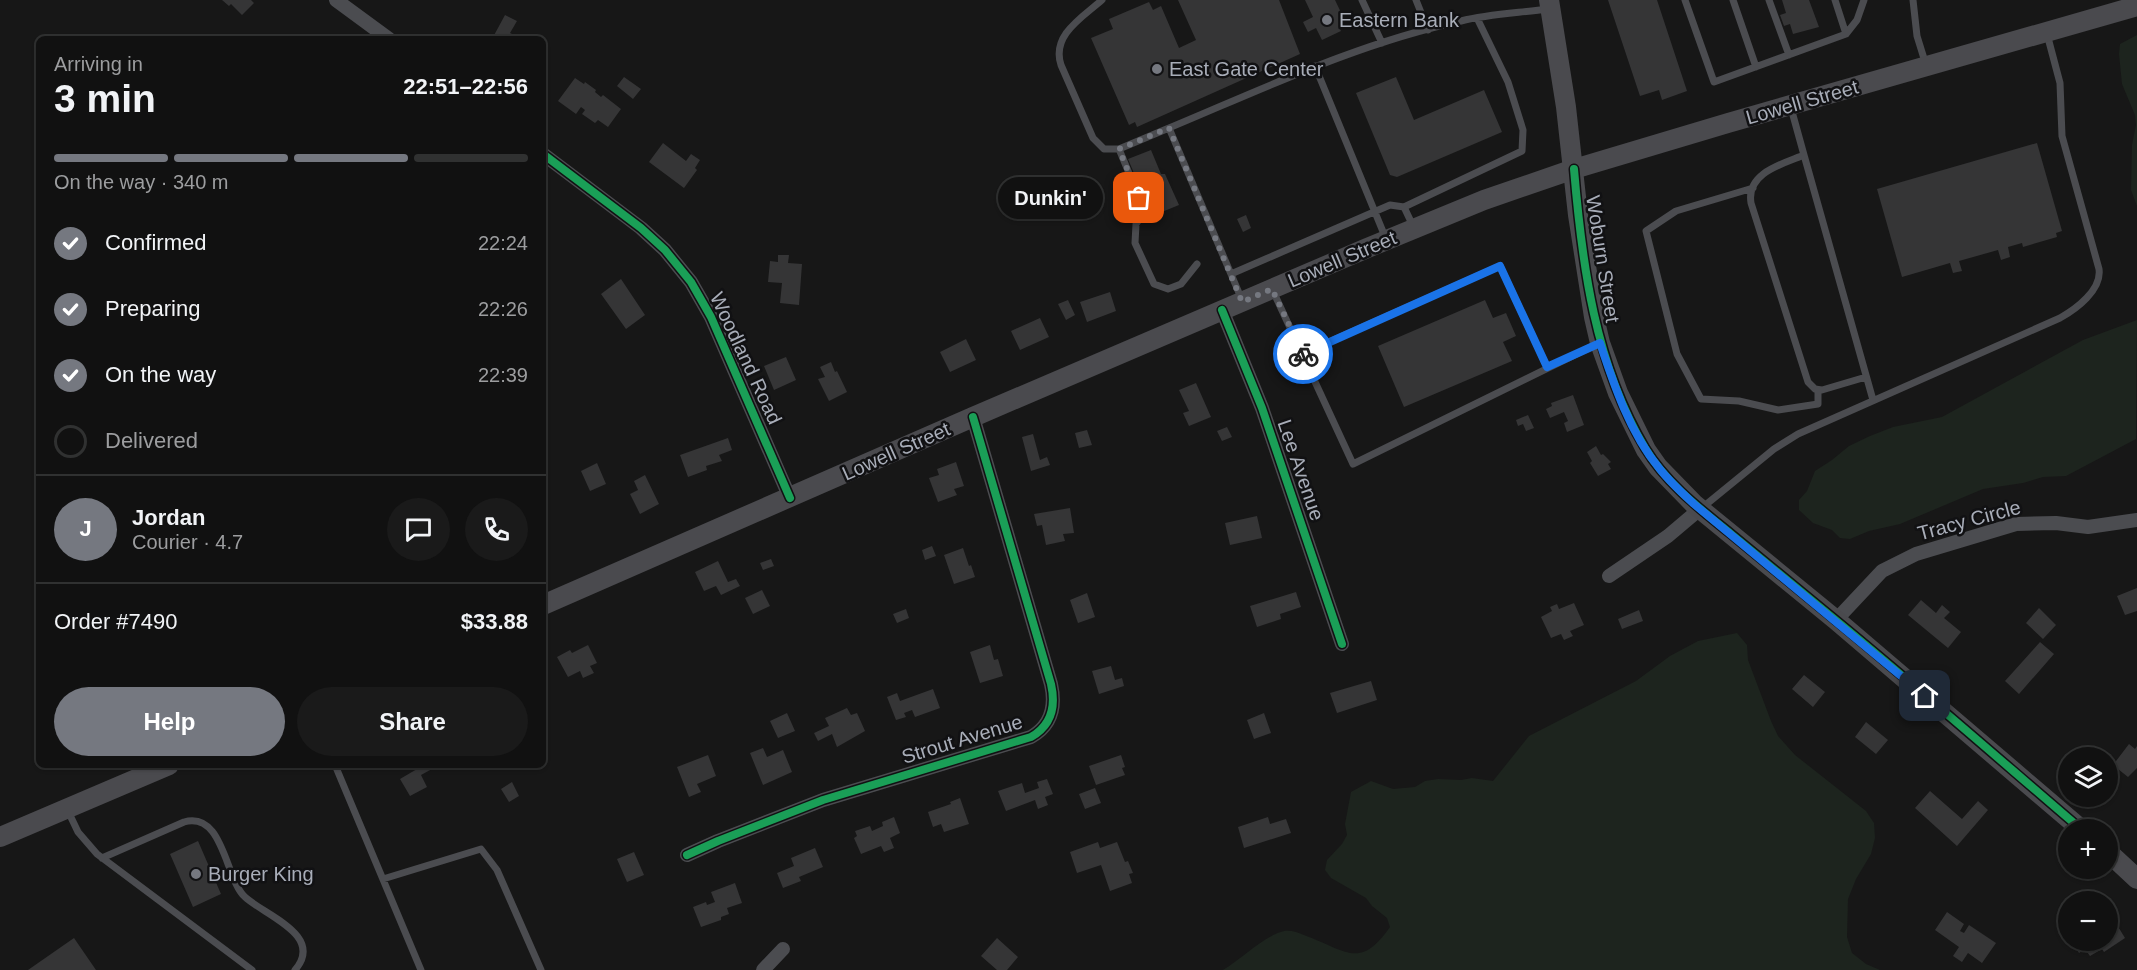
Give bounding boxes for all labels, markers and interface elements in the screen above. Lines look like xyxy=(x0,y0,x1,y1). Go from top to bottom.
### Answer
place label: Eastern Bank xyxy=(1339,9,1460,31)
marker: Eastern Bank xyxy=(1320,13,1334,27)
text: Arriving in xyxy=(54,53,143,75)
place label: East Gate Center xyxy=(1169,58,1324,80)
marker: East Gate Center xyxy=(1150,62,1164,76)
text: 22:51–22:56 xyxy=(403,74,528,99)
street label: Lowell Street xyxy=(1743,75,1861,129)
text: 3 min xyxy=(54,77,156,120)
text: On the way · 340 m xyxy=(54,171,229,193)
pin xyxy=(1113,172,1164,223)
callout: Dunkin' xyxy=(998,177,1103,219)
icon: bag xyxy=(1122,181,1155,214)
text: Dunkin' xyxy=(1014,187,1087,209)
street label: Woburn Street xyxy=(1582,194,1624,325)
street label: Lowell Street xyxy=(1284,226,1400,292)
icon: check xyxy=(54,227,87,260)
text: Confirmed xyxy=(105,230,206,255)
text: 22:24 xyxy=(478,232,528,254)
street label: Woodland Road xyxy=(706,289,786,427)
icon: check xyxy=(54,293,87,326)
text: Preparing xyxy=(105,296,200,321)
text: 22:26 xyxy=(478,298,528,320)
courier xyxy=(1273,324,1333,384)
icon: bike xyxy=(1287,338,1320,371)
icon: check xyxy=(54,359,87,392)
text: On the way xyxy=(105,362,216,387)
text: 22:39 xyxy=(478,364,528,386)
street label: Lowell Street xyxy=(839,417,954,485)
street label: Lee Avenue xyxy=(1273,417,1329,523)
text: Delivered xyxy=(105,428,198,453)
street label: Tracy Circle xyxy=(1915,496,2023,544)
button: chat xyxy=(387,498,450,561)
button: phone xyxy=(465,498,528,561)
text: Jordan xyxy=(132,505,205,530)
text: J xyxy=(79,516,92,541)
text: Courier · 4.7 xyxy=(132,531,243,553)
text: Order #7490 xyxy=(54,609,178,634)
text: $33.88 xyxy=(461,609,528,634)
pin xyxy=(1899,670,1950,721)
icon: home xyxy=(1908,679,1941,712)
button: Help xyxy=(54,687,285,756)
button: Share xyxy=(297,687,528,756)
street label: Strout Avenue xyxy=(899,710,1025,768)
map controls xyxy=(2058,747,2118,951)
button: layers xyxy=(2058,747,2118,807)
button: + xyxy=(2058,819,2118,879)
place label: Burger King xyxy=(208,863,314,885)
marker: Burger King xyxy=(189,867,203,881)
button: − xyxy=(2058,891,2118,951)

